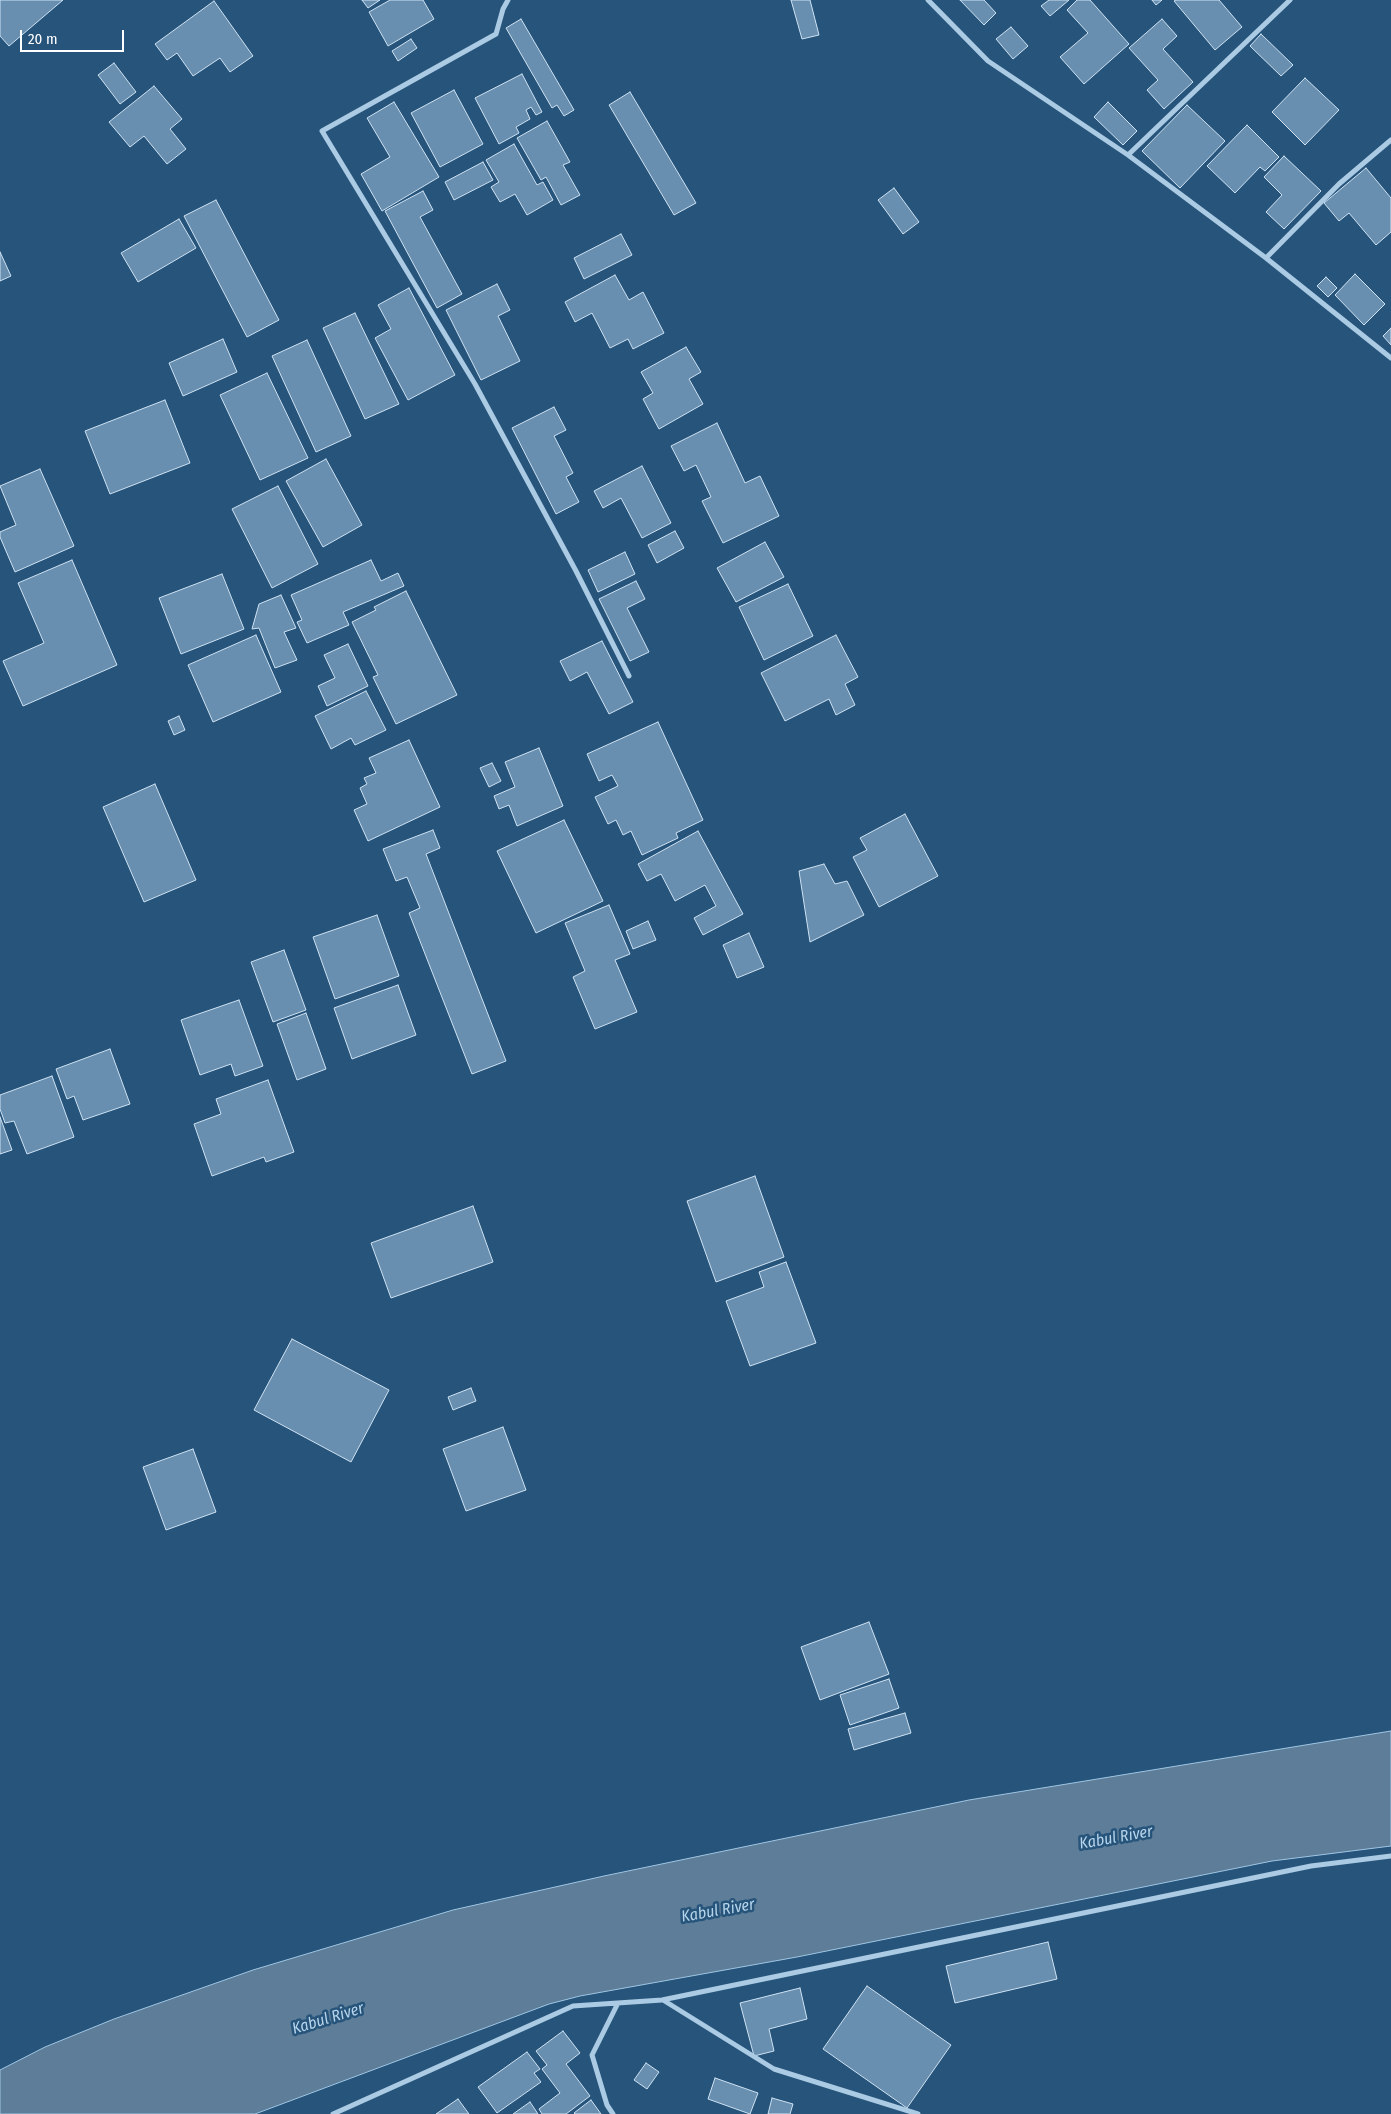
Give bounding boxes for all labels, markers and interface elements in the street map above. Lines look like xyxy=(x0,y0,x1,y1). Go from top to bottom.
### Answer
scale bar xyxy=(22,20,126,52)
text: 20 m xyxy=(28,30,58,48)
water label: Kabul River xyxy=(1078,1822,1154,1854)
water label: Kabul River xyxy=(680,1895,756,1927)
water label: Kabul River xyxy=(290,1999,366,2039)

